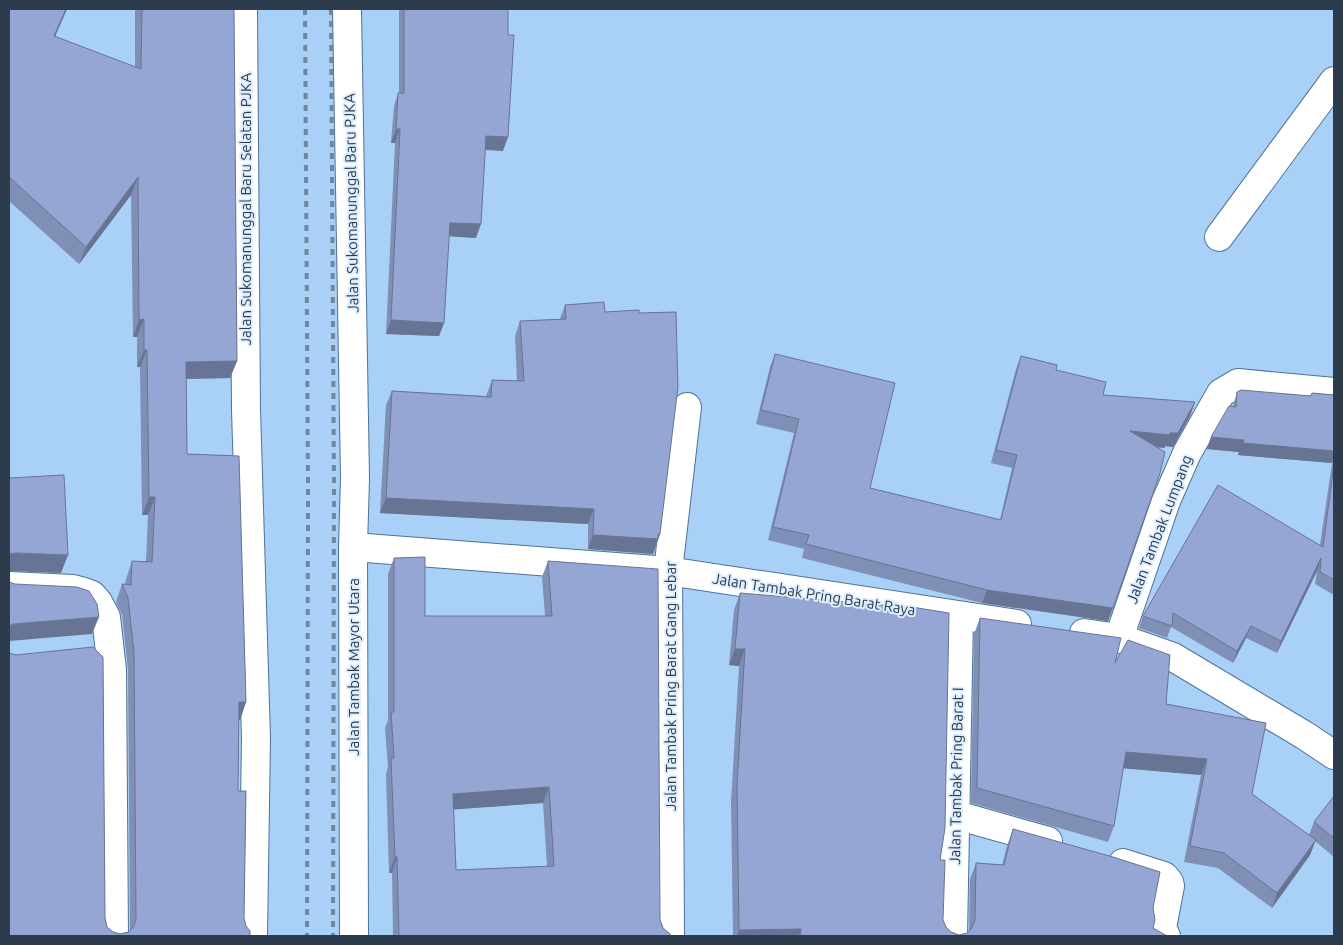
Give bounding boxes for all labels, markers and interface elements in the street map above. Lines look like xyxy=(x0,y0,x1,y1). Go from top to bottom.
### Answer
street label: Jalan Sukomanunggal Baru Selatan PJKA xyxy=(237,72,254,345)
street label: Jalan Sukomanunggal Baru PJKA xyxy=(341,93,361,313)
street label: Jalan Tambak Lumpang xyxy=(1123,452,1195,606)
street label: Jalan Tambak Pring Barat Gang Lebar xyxy=(662,561,679,811)
street label: Jalan Tambak Pring Barat Raya xyxy=(711,570,917,618)
street label: Jalan Tambak Mayor Utara xyxy=(345,578,362,756)
street label: Jalan Tambak Pring Barat I xyxy=(946,687,966,865)

